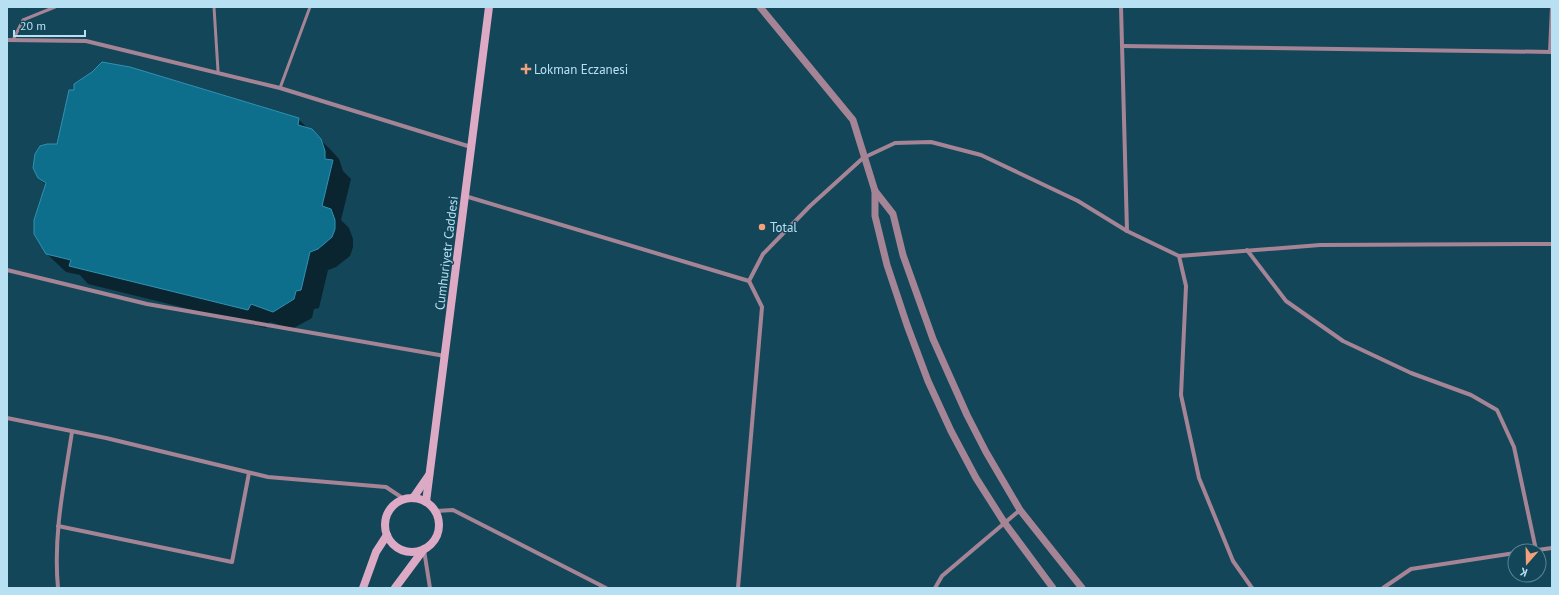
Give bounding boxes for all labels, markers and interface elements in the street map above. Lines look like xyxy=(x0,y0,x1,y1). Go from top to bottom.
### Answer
scale bar xyxy=(14,12,85,38)
text: 20 m xyxy=(20,18,46,33)
place label: Lokman Eczanesi xyxy=(534,61,628,78)
marker: Lokman Eczanesi xyxy=(521,64,531,74)
street label: Cumhuriyetr Caddesi xyxy=(431,195,462,311)
place label: Total xyxy=(770,219,797,236)
marker: Total xyxy=(757,222,767,232)
north arrow xyxy=(1507,543,1547,583)
text: K xyxy=(1518,565,1529,580)

